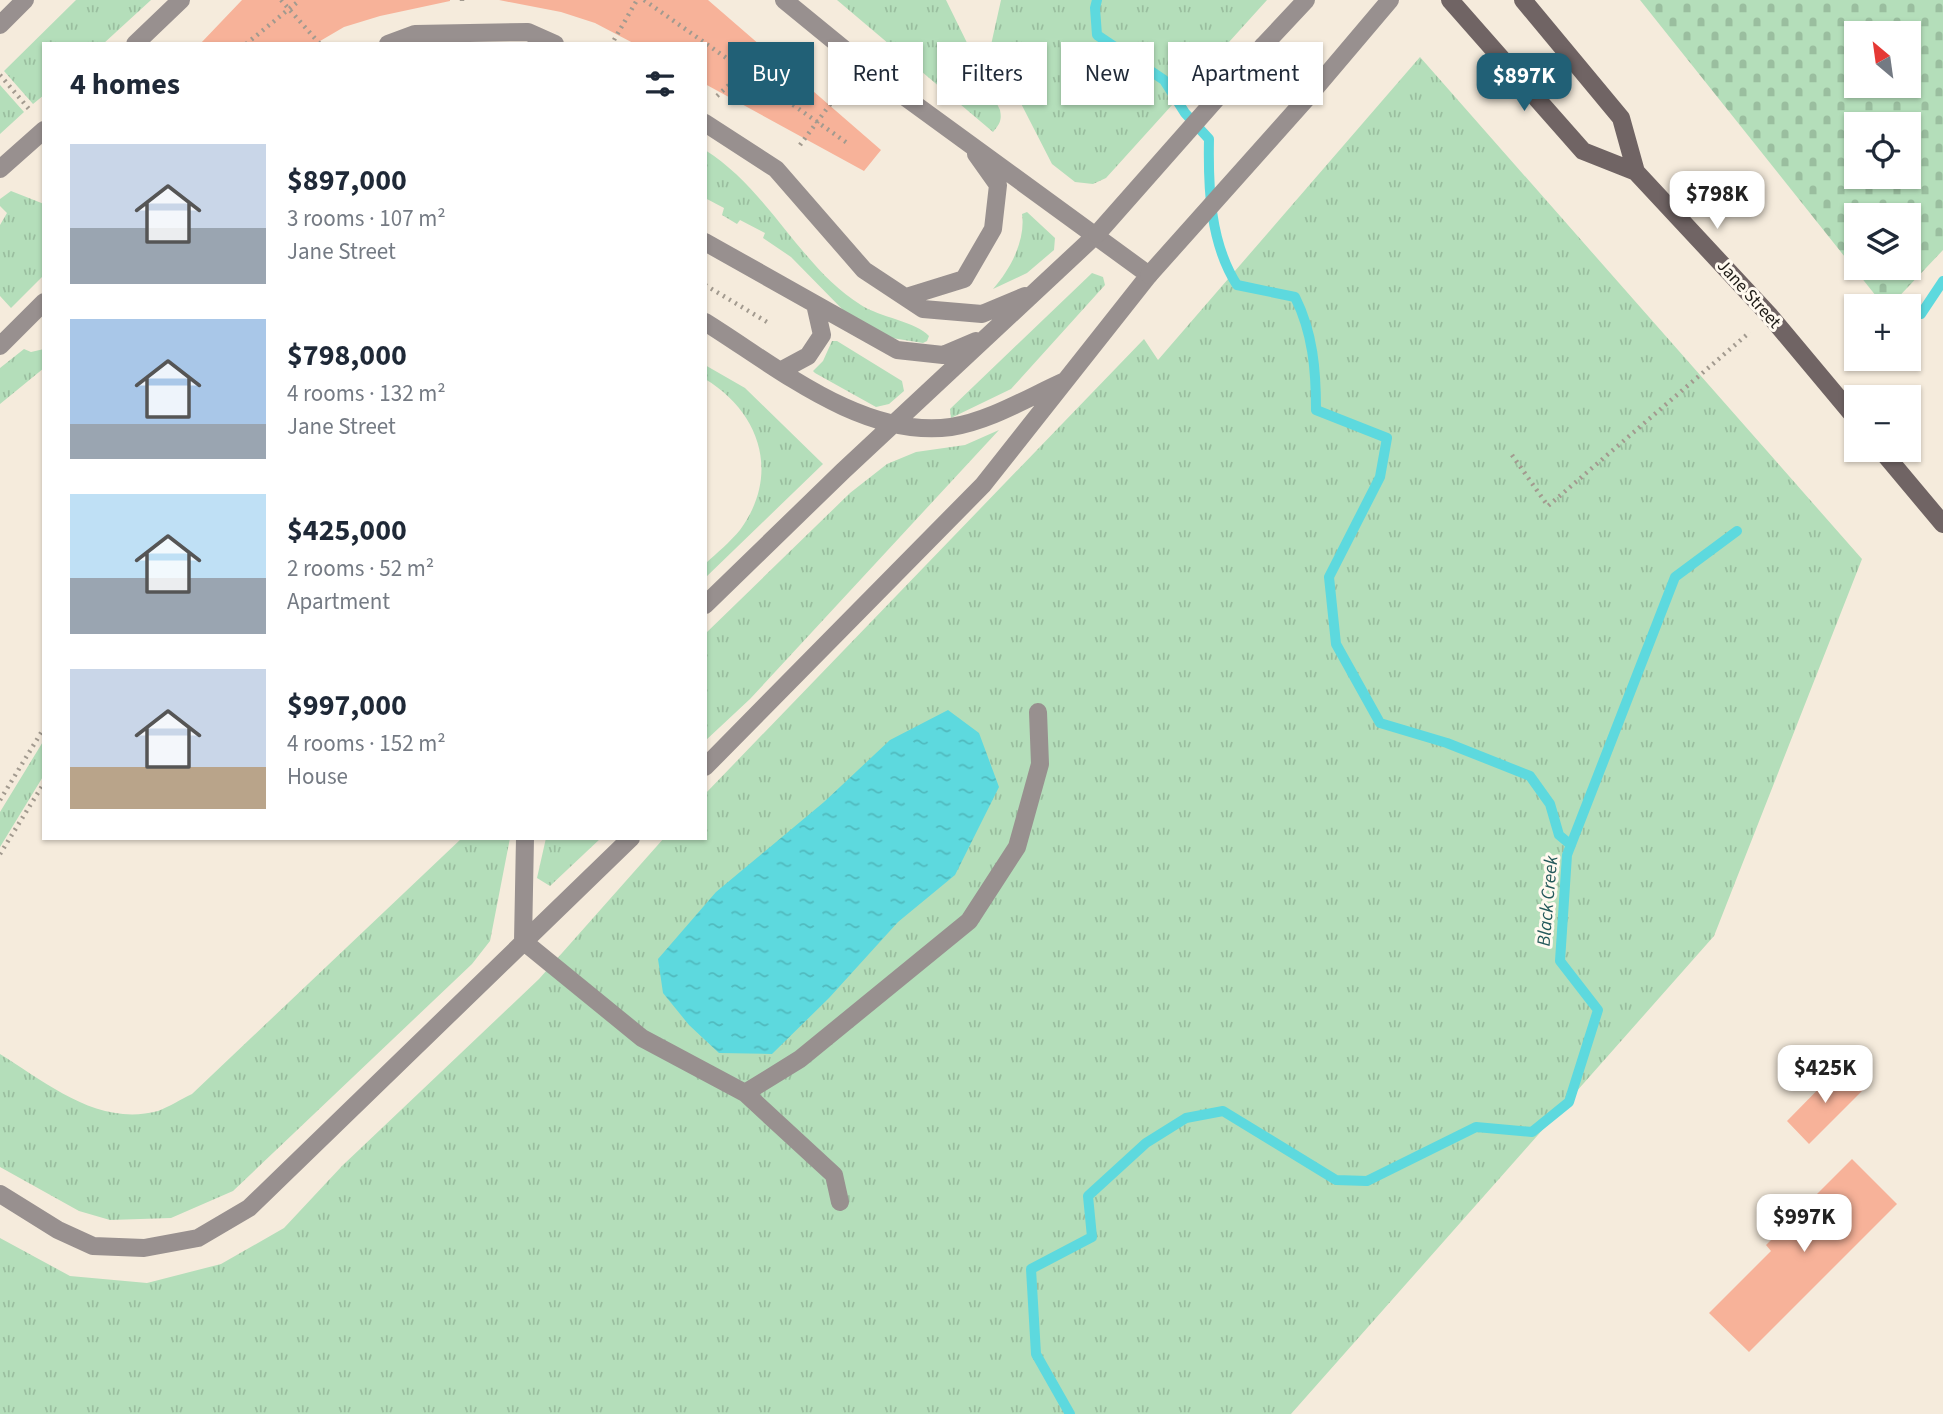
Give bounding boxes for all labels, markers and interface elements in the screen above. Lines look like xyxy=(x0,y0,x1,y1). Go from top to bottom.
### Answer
north arrow xyxy=(1844,21,1922,98)
map controls xyxy=(1844,21,1921,462)
chip: Buy xyxy=(728,42,814,105)
chip: Rent xyxy=(828,42,923,105)
chip: Filters xyxy=(937,42,1047,105)
chip: New xyxy=(1061,42,1154,105)
chip: Apartment xyxy=(1168,42,1323,105)
pin: $897K xyxy=(1475,54,1573,113)
text: $897K xyxy=(1493,59,1555,92)
text: 4 homes xyxy=(70,63,180,106)
icon: filters xyxy=(641,65,679,103)
button: locate xyxy=(1844,112,1921,189)
text: $897,000 xyxy=(287,159,407,202)
icon: home xyxy=(126,172,210,256)
pin: $798K xyxy=(1668,172,1766,231)
text: $798K xyxy=(1686,177,1748,210)
text: 3 rooms · 107 m² xyxy=(287,202,446,235)
button: layers xyxy=(1844,203,1921,280)
text: Jane Street xyxy=(287,235,396,268)
street label: Jane Street xyxy=(1711,254,1787,334)
button: + xyxy=(1844,294,1921,371)
text: $798,000 xyxy=(287,334,407,377)
icon: home xyxy=(126,347,210,431)
text: 4 rooms · 132 m² xyxy=(287,377,446,410)
button: − xyxy=(1844,385,1921,462)
text: Jane Street xyxy=(287,410,396,443)
text: $425,000 xyxy=(287,509,407,552)
icon: home xyxy=(126,522,210,606)
text: 2 rooms · 52 m² xyxy=(287,552,434,585)
text: Apartment xyxy=(287,585,390,618)
text: $997,000 xyxy=(287,684,407,727)
icon: home xyxy=(126,697,210,781)
text: 4 rooms · 152 m² xyxy=(287,727,446,760)
text: House xyxy=(287,760,348,793)
water label: Black Creek xyxy=(1531,854,1565,947)
pin: $425K xyxy=(1776,1046,1874,1105)
text: $425K xyxy=(1794,1051,1856,1084)
pin: $997K xyxy=(1755,1194,1853,1254)
text: $997K xyxy=(1773,1200,1835,1233)

